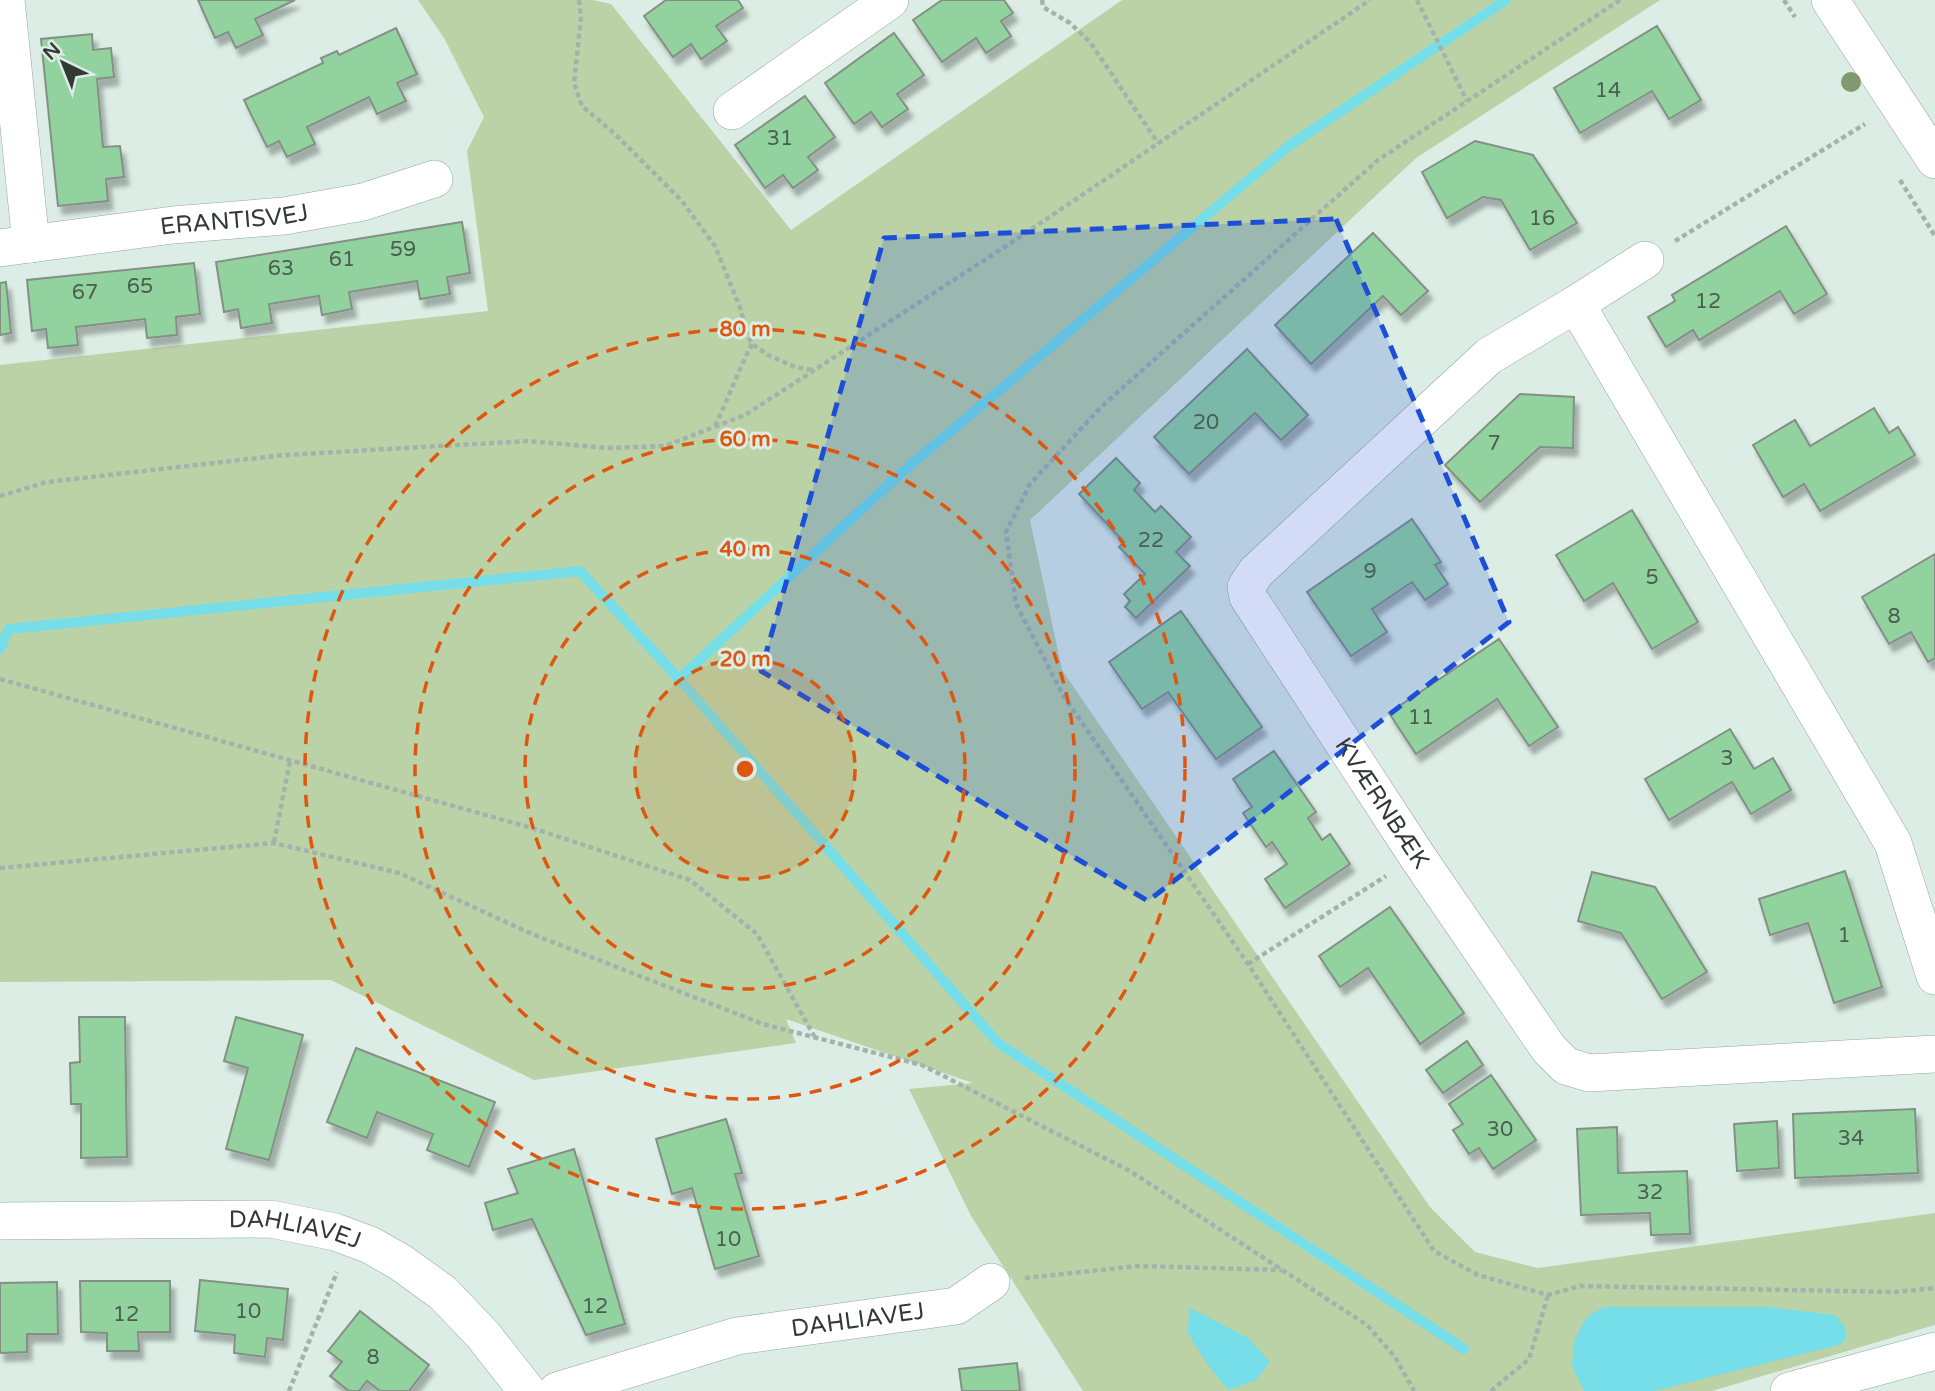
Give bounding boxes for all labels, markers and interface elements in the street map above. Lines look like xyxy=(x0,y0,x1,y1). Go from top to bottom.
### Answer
north arrow xyxy=(28,28,98,98)
text: N xyxy=(39,38,65,65)
house number: 14 xyxy=(1595,78,1621,103)
house number: 31 xyxy=(767,126,793,151)
street label: ERANTISVEJ xyxy=(158,197,311,241)
house number: 16 xyxy=(1529,206,1555,231)
house number: 59 xyxy=(390,237,416,262)
house number: 61 xyxy=(329,247,355,272)
house number: 63 xyxy=(268,256,294,281)
house number: 65 xyxy=(127,274,153,299)
house number: 67 xyxy=(72,280,98,305)
house number: 12 xyxy=(1695,289,1721,314)
text: 80 m xyxy=(719,317,771,342)
house number: 20 xyxy=(1193,410,1219,435)
text: 60 m xyxy=(719,427,771,452)
house number: 7 xyxy=(1487,431,1501,456)
house number: 22 xyxy=(1138,528,1164,553)
text: 40 m xyxy=(719,537,771,562)
house number: 9 xyxy=(1363,559,1377,584)
house number: 5 xyxy=(1645,565,1659,590)
house number: 8 xyxy=(1887,604,1901,629)
text: 20 m xyxy=(719,647,771,672)
house number: 11 xyxy=(1408,705,1434,730)
street label: KVÆRNBÆK xyxy=(1329,732,1436,874)
house number: 3 xyxy=(1720,746,1734,771)
centre of rings xyxy=(733,757,757,781)
house number: 1 xyxy=(1837,923,1851,948)
house number: 30 xyxy=(1487,1117,1513,1142)
house number: 34 xyxy=(1838,1126,1864,1151)
house number: 32 xyxy=(1637,1180,1663,1205)
street label: DAHLIAVEJ xyxy=(229,1203,365,1255)
house number: 10 xyxy=(715,1227,741,1252)
house number: 12 xyxy=(582,1294,608,1319)
street label: DAHLIAVEJ xyxy=(789,1296,926,1343)
house number: 10 xyxy=(235,1299,261,1324)
house number: 12 xyxy=(113,1302,139,1327)
house number: 8 xyxy=(366,1345,380,1370)

